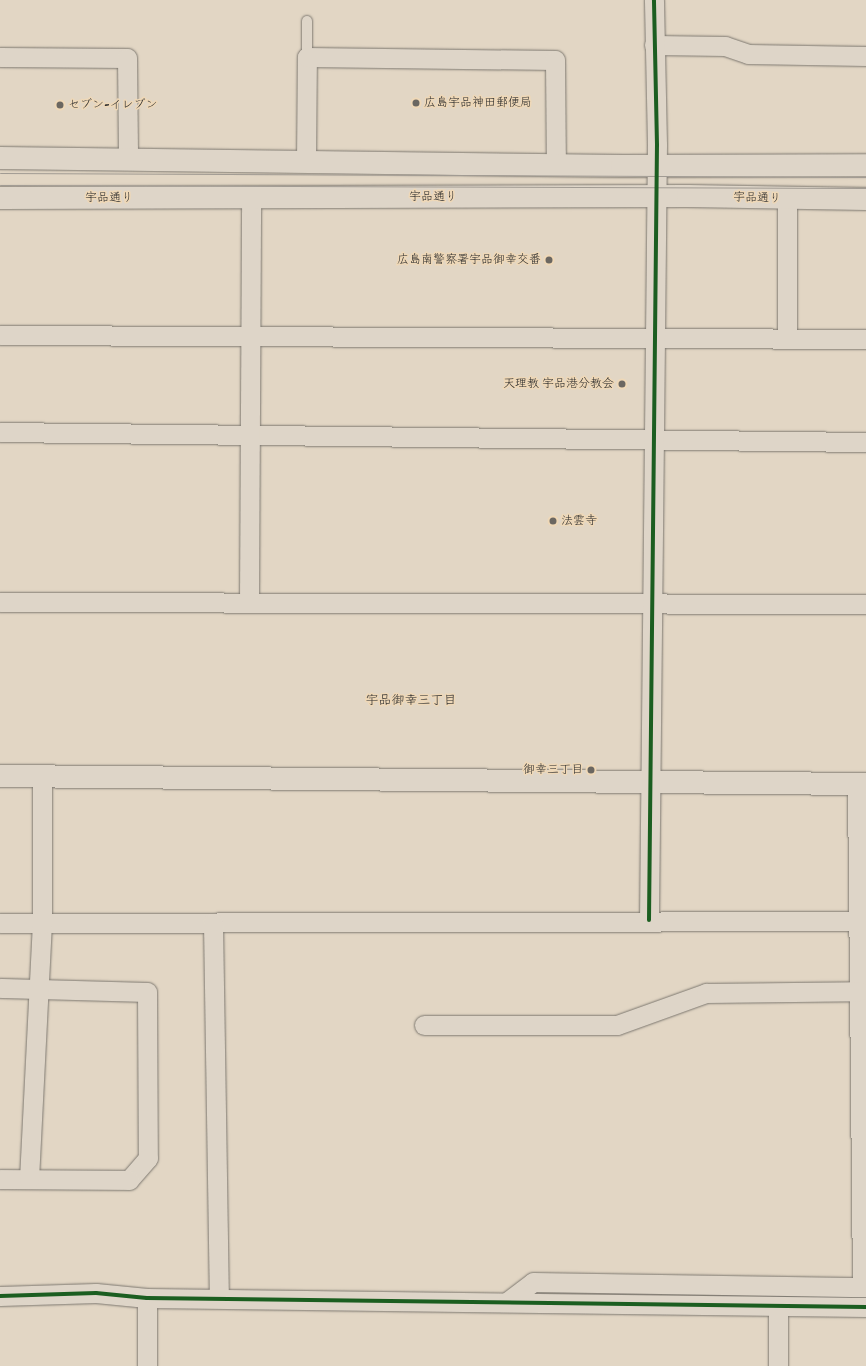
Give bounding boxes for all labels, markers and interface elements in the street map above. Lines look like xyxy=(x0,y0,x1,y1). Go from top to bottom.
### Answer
place label: 広島宇品神田郵便局 xyxy=(424,96,532,110)
place label: セブン-イレブン xyxy=(68,98,158,112)
marker: 広島宇品神田郵便局 xyxy=(411,98,421,108)
marker: セブン-イレブン xyxy=(55,100,65,110)
street label: 宇品通り xyxy=(409,190,457,204)
street label: 宇品通り xyxy=(733,190,781,206)
street label: 宇品通り xyxy=(85,191,133,205)
place label: 広島南警察署宇品御幸交番 xyxy=(397,253,541,267)
marker: 広島南警察署宇品御幸交番 xyxy=(544,255,554,265)
place label: 天理教 宇品港分教会 xyxy=(503,377,614,391)
marker: 天理教 宇品港分教会 xyxy=(617,379,627,389)
place label: 法雲寺 xyxy=(561,514,597,528)
marker: 法雲寺 xyxy=(548,516,558,526)
district label: 宇品御幸三丁目 xyxy=(366,692,456,708)
place label: 御幸三丁目 xyxy=(523,763,583,777)
marker: 御幸三丁目 xyxy=(586,765,596,775)

